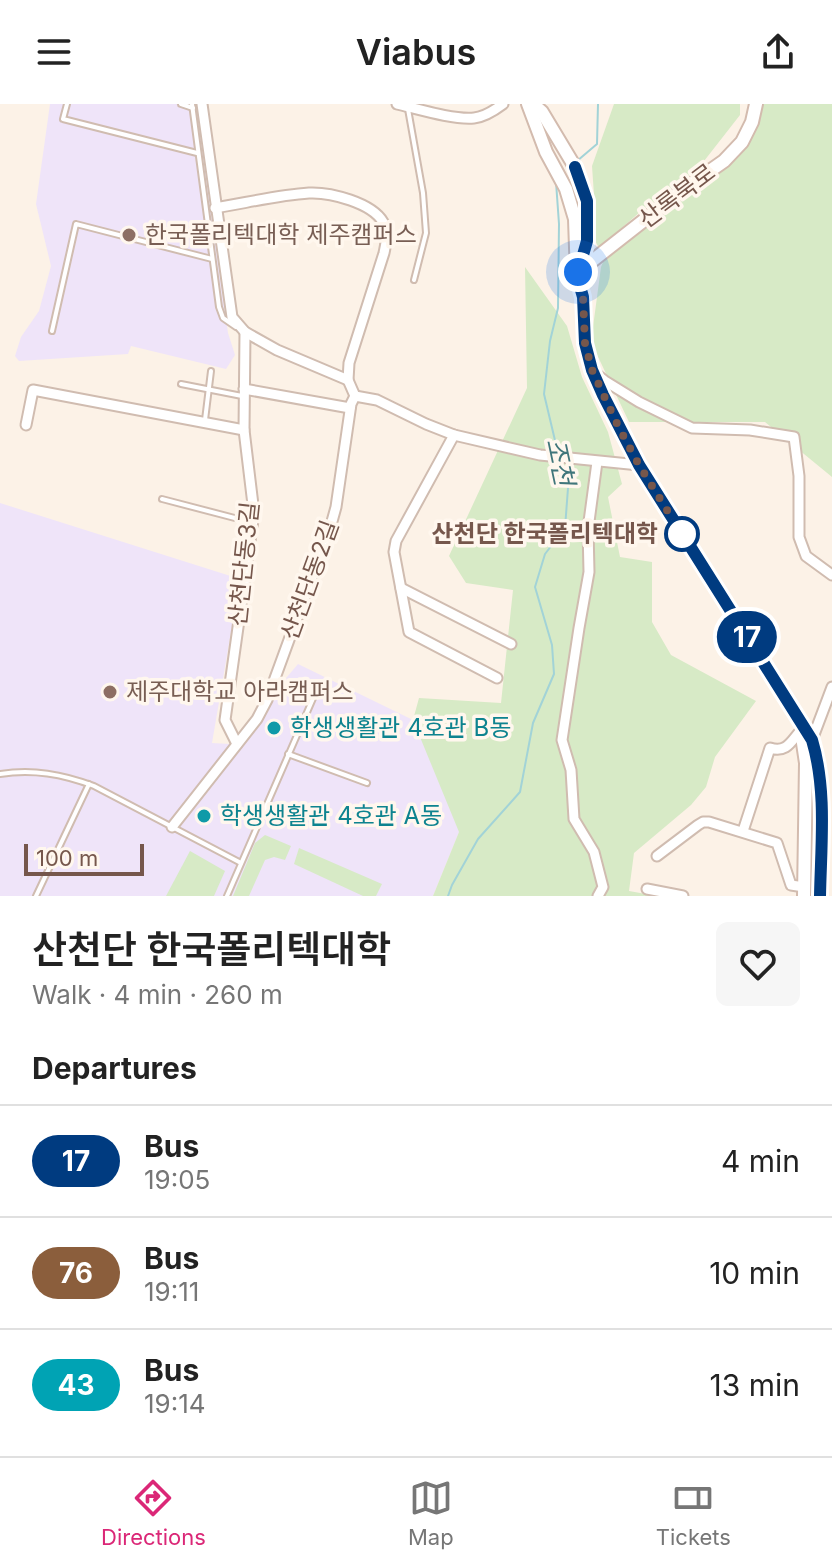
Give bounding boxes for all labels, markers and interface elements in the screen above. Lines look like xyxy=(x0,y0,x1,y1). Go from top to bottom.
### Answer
icon: menu xyxy=(32,30,76,74)
text: Viabus xyxy=(356,30,476,74)
icon: share xyxy=(756,30,800,74)
street label: 산록북로 xyxy=(633,157,721,234)
place label: 한국폴리텍대학 제주캠퍼스 xyxy=(145,220,417,249)
marker: 한국폴리텍대학 제주캠퍼스 xyxy=(120,226,138,244)
your location xyxy=(558,252,598,292)
water label: 조천 xyxy=(540,435,581,492)
street label: 산천단동3길 xyxy=(223,500,264,628)
street label: 산천단동2길 xyxy=(275,516,345,644)
marker: 산천단 한국폴리텍대학 xyxy=(665,517,699,551)
place label: 산천단 한국폴리텍대학 xyxy=(432,519,658,548)
line badge: 17 xyxy=(711,611,783,663)
text: 17 xyxy=(733,620,761,654)
place label: 제주대학교 아라캠퍼스 xyxy=(126,677,354,706)
marker: 제주대학교 아라캠퍼스 xyxy=(101,683,119,701)
place label: 학생생활관 4호관 B동 xyxy=(290,713,511,742)
marker: 학생생활관 4호관 B동 xyxy=(265,719,283,737)
place label: 학생생활관 4호관 A동 xyxy=(220,801,442,830)
marker: 학생생활관 4호관 A동 xyxy=(195,807,213,825)
scale bar xyxy=(24,840,144,876)
text: 100 m xyxy=(36,845,98,871)
button: heart xyxy=(716,922,800,1006)
text: 산천단 한국폴리텍대학 xyxy=(32,926,391,972)
text: Walk · 4 min · 260 m xyxy=(32,979,283,1010)
text: Departures xyxy=(32,1050,197,1086)
text: Bus xyxy=(144,1128,199,1164)
text: 4 min xyxy=(721,1143,800,1179)
text: 17 xyxy=(62,1144,90,1178)
text: 19:05 xyxy=(144,1164,210,1195)
text: Bus xyxy=(144,1240,199,1276)
text: 10 min xyxy=(709,1255,800,1291)
text: 76 xyxy=(59,1256,93,1290)
text: 19:11 xyxy=(144,1276,199,1307)
text: Bus xyxy=(144,1352,199,1388)
text: 13 min xyxy=(710,1367,800,1403)
text: 43 xyxy=(57,1368,95,1402)
text: 19:14 xyxy=(144,1388,206,1419)
tab: Directions xyxy=(101,1476,206,1550)
tab: Map xyxy=(408,1476,454,1550)
tab: Tickets xyxy=(656,1476,731,1550)

